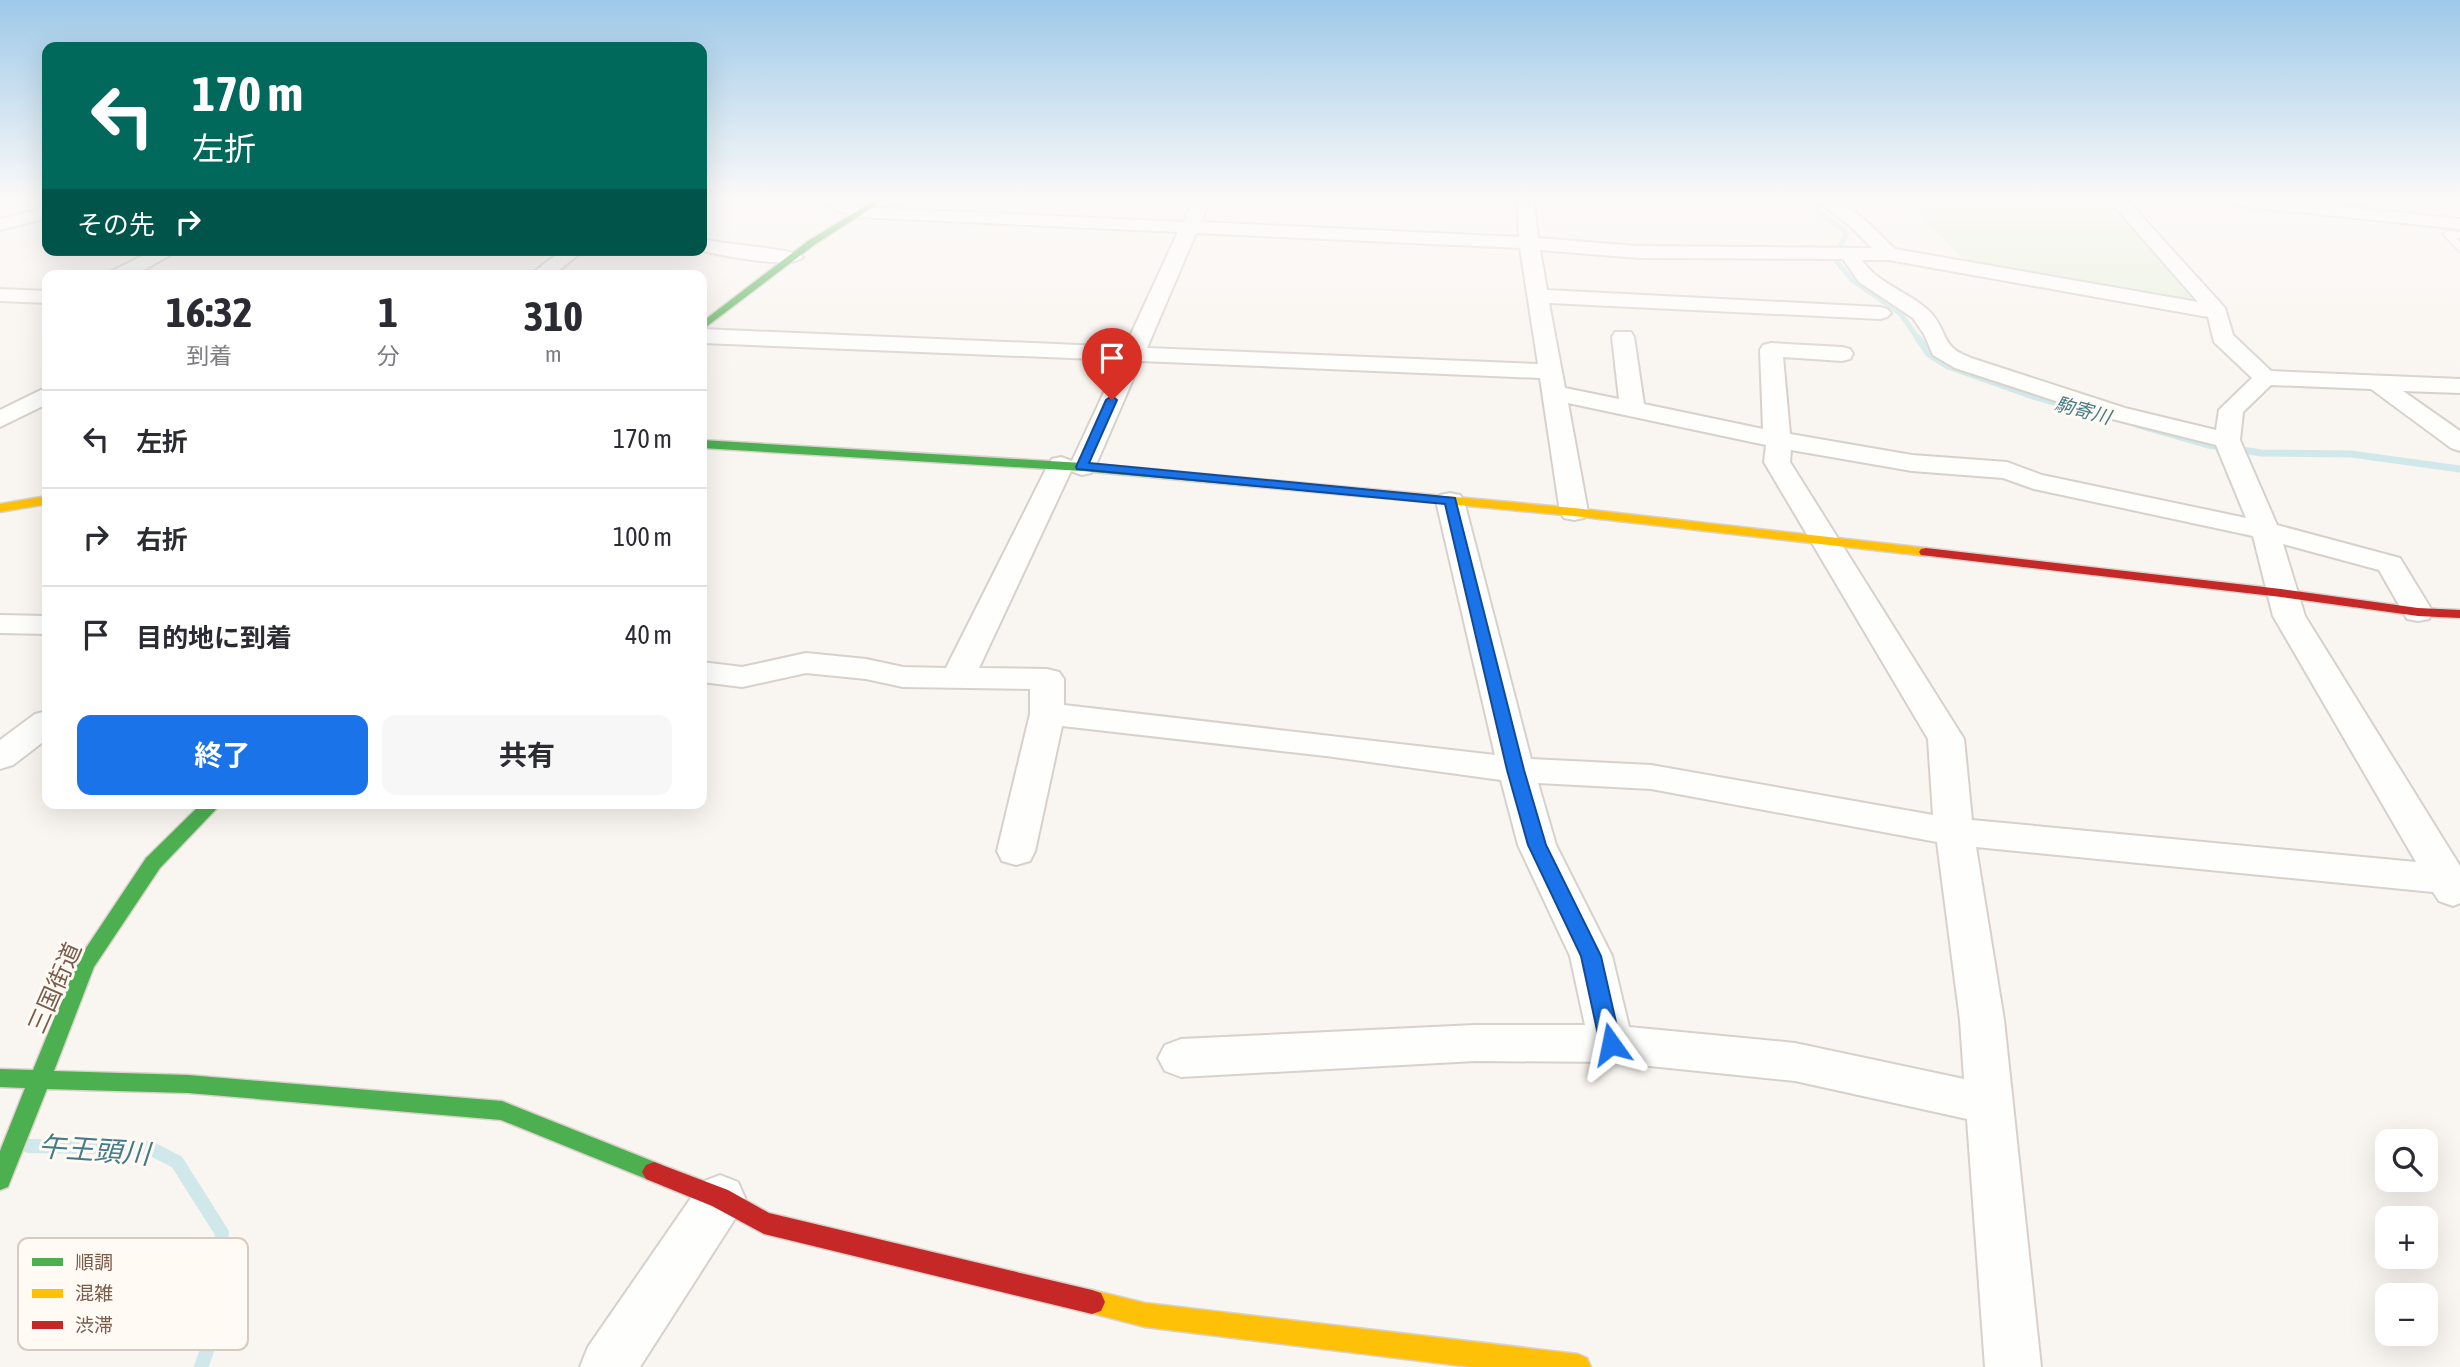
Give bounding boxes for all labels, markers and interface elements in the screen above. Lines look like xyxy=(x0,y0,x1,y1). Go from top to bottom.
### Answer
text: 170 m xyxy=(192,65,303,121)
icon: left xyxy=(77,70,168,161)
text: 左折 xyxy=(192,130,256,167)
icon: right xyxy=(169,203,207,241)
text: その先 xyxy=(77,210,155,240)
text: 16:32 xyxy=(166,288,253,336)
text: 1 xyxy=(378,288,398,336)
text: 310 xyxy=(524,292,583,340)
pin xyxy=(1082,328,1142,400)
icon: arrive xyxy=(1093,339,1131,377)
text: m xyxy=(545,341,562,367)
text: 到着 xyxy=(186,343,232,369)
text: 分 xyxy=(377,343,400,369)
water label: 駒寄川 xyxy=(2053,392,2115,429)
icon: left xyxy=(77,420,115,458)
text: 170 m xyxy=(613,424,672,454)
text: 左折 xyxy=(136,427,188,457)
icon: right xyxy=(77,518,115,556)
text: 100 m xyxy=(613,522,672,552)
text: 右折 xyxy=(136,525,188,555)
icon: arrive xyxy=(77,616,115,654)
text: 40 m xyxy=(625,620,672,650)
text: 目的地に到着 xyxy=(136,623,292,653)
button: 終了 xyxy=(77,715,368,795)
button: 共有 xyxy=(382,715,672,795)
street label: 三国街道 xyxy=(23,938,86,1037)
position arrow xyxy=(1574,1007,1648,1081)
map controls xyxy=(2375,1129,2438,1346)
button: search xyxy=(2375,1129,2438,1192)
water label: 午王頭川 xyxy=(37,1130,154,1170)
button: + xyxy=(2375,1206,2438,1269)
legend xyxy=(18,1238,248,1350)
text: 順調 xyxy=(75,1251,113,1273)
text: 混雑 xyxy=(75,1282,113,1304)
button: − xyxy=(2375,1283,2438,1346)
text: 渋滞 xyxy=(75,1314,113,1336)

